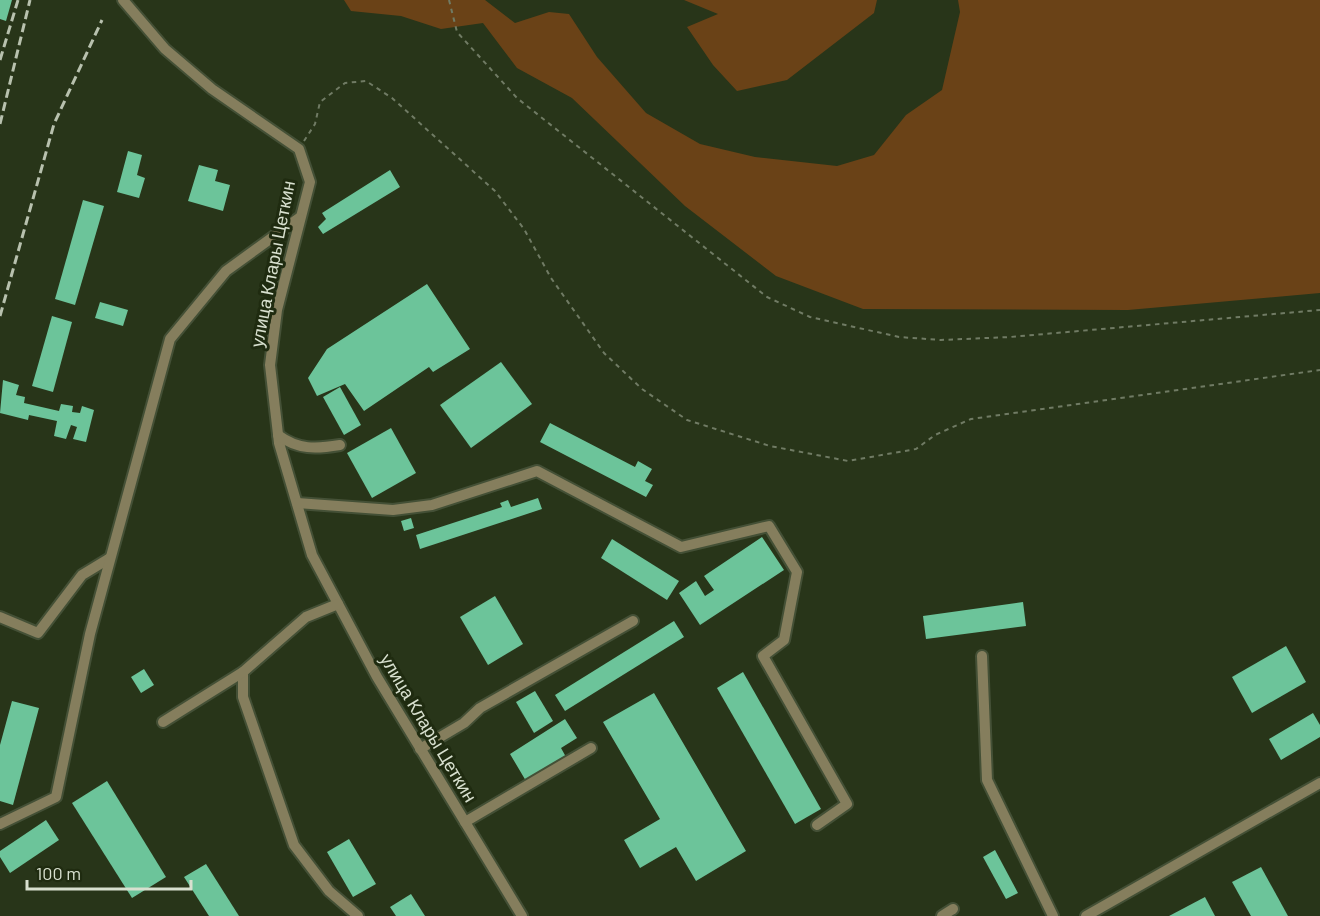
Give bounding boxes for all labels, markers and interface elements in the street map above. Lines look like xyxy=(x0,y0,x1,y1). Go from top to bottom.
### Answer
street label: улица Клары Цеткин xyxy=(245,179,299,349)
street label: улица Клары Цеткин xyxy=(376,649,482,806)
scale bar xyxy=(27,853,190,891)
text: 100 m xyxy=(36,862,81,884)

